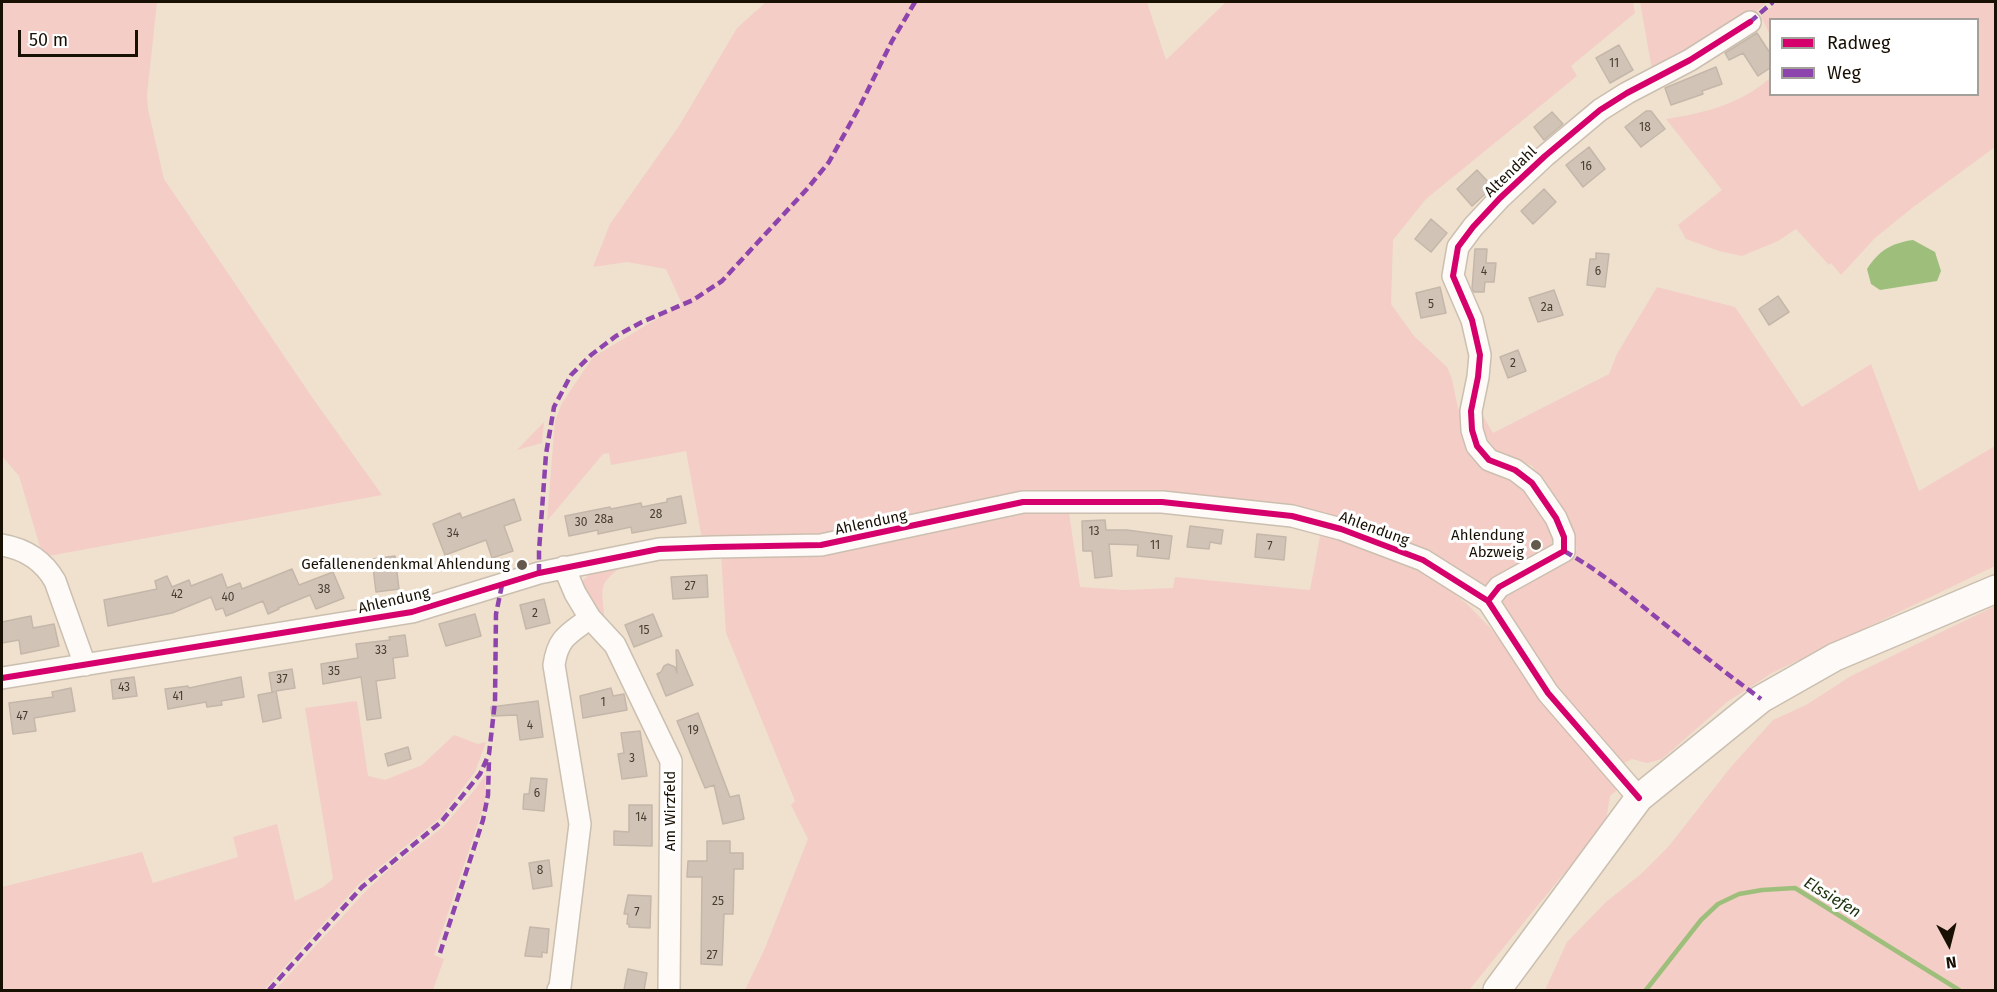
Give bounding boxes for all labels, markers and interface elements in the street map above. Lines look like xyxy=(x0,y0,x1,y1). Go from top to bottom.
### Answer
scale bar xyxy=(21,18,141,56)
legend xyxy=(1769,18,1979,96)
text: 50 m xyxy=(29,29,68,51)
text: Radweg xyxy=(1827,32,1890,54)
house number: 11 xyxy=(1609,57,1619,71)
text: Weg xyxy=(1827,62,1861,84)
house number: 18 xyxy=(1639,121,1651,135)
street label: Altendahl xyxy=(1481,143,1541,201)
house number: 16 xyxy=(1580,160,1592,174)
house number: 4 xyxy=(1481,265,1487,279)
house number: 6 xyxy=(1595,265,1601,279)
house number: 5 xyxy=(1428,298,1434,312)
house number: 2a xyxy=(1541,301,1553,315)
house number: 2 xyxy=(1510,357,1516,371)
street label: Ahlendung xyxy=(833,507,909,539)
house number: 28 xyxy=(650,508,662,522)
street label: Ahlendung xyxy=(1337,508,1411,550)
house number: 28a xyxy=(594,513,614,527)
house number: 30 xyxy=(575,516,587,530)
house number: 13 xyxy=(1088,525,1100,539)
house number: 34 xyxy=(447,527,459,541)
place label: Ahlendung Abzweig xyxy=(1451,527,1524,562)
marker: Ahlendung Abzweig xyxy=(1529,538,1543,552)
house number: 11 xyxy=(1150,539,1160,553)
house number: 7 xyxy=(1267,540,1273,554)
place label: Gefallenendenkmal Ahlendung xyxy=(301,556,510,574)
marker: Gefallenendenkmal Ahlendung xyxy=(515,558,529,572)
house number: 27 xyxy=(684,580,696,594)
house number: 38 xyxy=(318,583,330,597)
street label: Ahlendung xyxy=(356,584,432,618)
house number: 42 xyxy=(171,588,183,602)
house number: 40 xyxy=(221,591,235,605)
house number: 2 xyxy=(532,607,538,621)
house number: 15 xyxy=(638,624,650,638)
house number: 33 xyxy=(375,644,387,658)
house number: 35 xyxy=(328,665,340,679)
house number: 37 xyxy=(276,673,288,687)
house number: 43 xyxy=(118,681,130,695)
house number: 41 xyxy=(173,690,183,704)
house number: 1 xyxy=(600,696,606,710)
house number: 47 xyxy=(16,710,28,724)
house number: 4 xyxy=(527,719,533,733)
house number: 19 xyxy=(687,724,699,738)
house number: 3 xyxy=(629,752,635,766)
street label: Am Wirzfeld xyxy=(662,771,680,851)
house number: 6 xyxy=(534,787,540,801)
house number: 14 xyxy=(635,811,647,825)
house number: 8 xyxy=(537,864,543,878)
water label: Elssiefen xyxy=(1800,874,1864,922)
house number: 25 xyxy=(712,895,724,909)
house number: 7 xyxy=(634,906,640,920)
north arrow xyxy=(1919,914,1979,974)
house number: 27 xyxy=(706,949,718,963)
text: N xyxy=(1945,952,1958,972)

